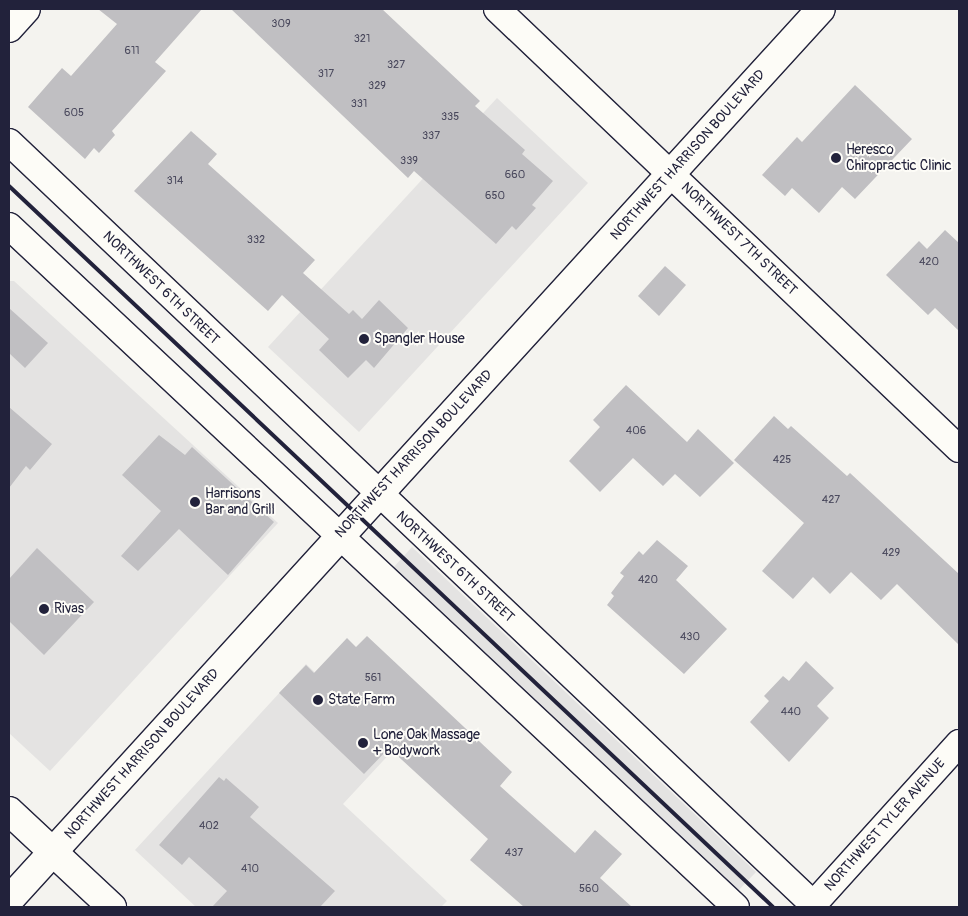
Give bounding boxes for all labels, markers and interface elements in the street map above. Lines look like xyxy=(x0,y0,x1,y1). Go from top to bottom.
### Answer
house number: 309 xyxy=(271,17,291,31)
house number: 321 xyxy=(354,32,370,46)
house number: 611 xyxy=(124,44,140,58)
house number: 327 xyxy=(387,58,405,72)
street label: NORTHWEST HARRISON BOULEVARD xyxy=(607,66,769,244)
house number: 317 xyxy=(318,67,334,81)
house number: 329 xyxy=(368,79,386,93)
house number: 331 xyxy=(351,97,367,111)
house number: 605 xyxy=(64,106,84,120)
house number: 335 xyxy=(441,110,459,124)
house number: 337 xyxy=(422,129,440,143)
place label: Heresco Chiropractic Clinic xyxy=(846,142,952,174)
marker: Heresco Chiropractic Clinic xyxy=(830,152,842,164)
house number: 339 xyxy=(400,154,418,168)
house number: 660 xyxy=(505,168,525,182)
house number: 314 xyxy=(167,174,183,188)
street label: NORTHWEST 7TH STREET xyxy=(678,179,800,299)
house number: 650 xyxy=(485,189,505,203)
street label: NORTHWEST 6TH STREET xyxy=(99,228,223,348)
house number: 332 xyxy=(247,233,265,247)
house number: 420 xyxy=(919,255,939,269)
place label: Spangler House xyxy=(374,331,465,347)
marker: Spangler House xyxy=(358,333,370,345)
street label: NORTHWEST HARRISON BOULEVARD xyxy=(332,367,496,541)
house number: 406 xyxy=(626,424,646,438)
house number: 425 xyxy=(773,453,791,467)
place label: Harrisons Bar and Grill xyxy=(205,486,275,518)
house number: 427 xyxy=(822,493,840,507)
marker: Harrisons Bar and Grill xyxy=(189,496,201,508)
street label: NORTHWEST 6TH STREET xyxy=(392,508,518,626)
house number: 429 xyxy=(882,546,900,560)
house number: 420 xyxy=(638,573,658,587)
place label: Rivas xyxy=(54,601,84,617)
marker: Rivas xyxy=(38,603,50,615)
house number: 430 xyxy=(680,630,700,644)
street label: NORTHWEST HARRISON BOULEVARD xyxy=(61,665,223,843)
house number: 561 xyxy=(365,671,381,685)
place label: State Farm xyxy=(328,692,395,708)
marker: State Farm xyxy=(312,694,324,706)
house number: 440 xyxy=(781,705,801,719)
place label: Lone Oak Massage + Bodywork xyxy=(373,727,480,760)
marker: Lone Oak Massage + Bodywork xyxy=(357,737,369,749)
street label: NORTHWEST TYLER AVENUE xyxy=(821,755,949,895)
house number: 402 xyxy=(199,819,219,833)
house number: 437 xyxy=(505,846,523,860)
house number: 410 xyxy=(241,862,259,876)
house number: 560 xyxy=(579,882,599,896)

